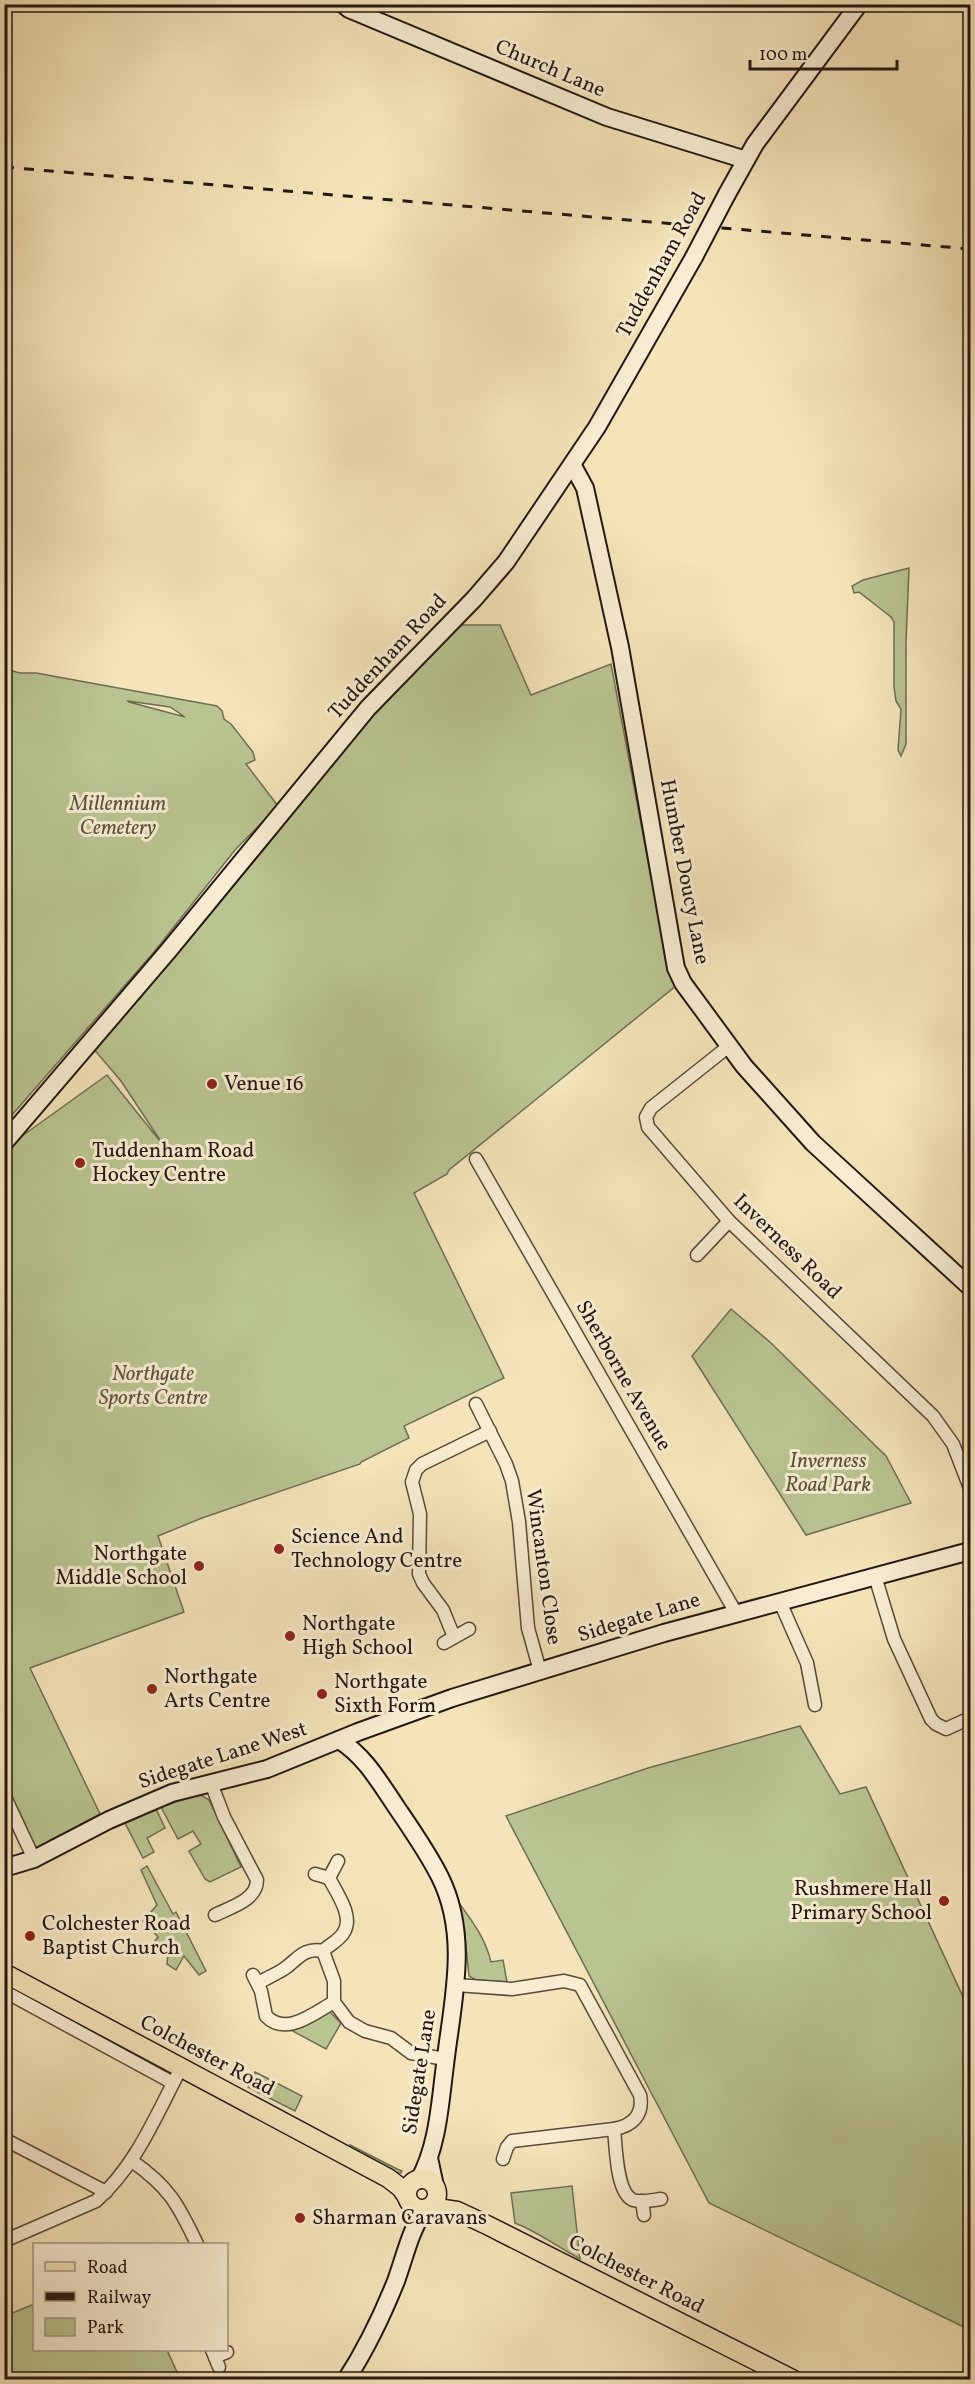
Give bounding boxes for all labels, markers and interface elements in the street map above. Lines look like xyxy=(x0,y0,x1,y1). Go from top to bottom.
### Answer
street label: Church Lane xyxy=(490,33,610,105)
scale bar xyxy=(750,33,897,71)
text: 100 m xyxy=(759,43,808,68)
street label: Tuddenham Road xyxy=(610,187,714,343)
street label: Tuddenham Road xyxy=(322,588,454,726)
street label: Humber Doucy Lane xyxy=(652,777,716,967)
park label: Millennium Cemetery xyxy=(69,790,166,843)
place label: Venue 16 xyxy=(224,1070,304,1099)
marker: Venue 16 xyxy=(205,1077,219,1091)
place label: Tuddenham Road Hockey Centre xyxy=(92,1137,254,1190)
marker: Tuddenham Road Hockey Centre xyxy=(73,1156,87,1170)
street label: Inverness Road xyxy=(726,1188,848,1306)
street label: Sherborne Avenue xyxy=(568,1295,678,1457)
park label: Northgate Sports Centre xyxy=(99,1360,208,1413)
park label: Inverness Road Park xyxy=(785,1447,871,1500)
street label: Wincanton Close xyxy=(518,1487,568,1647)
place label: Science And Technology Centre xyxy=(291,1523,462,1576)
place label: Northgate Middle School xyxy=(56,1540,187,1593)
marker: Science And Technology Centre xyxy=(272,1542,286,1556)
marker: Northgate Middle School xyxy=(192,1559,206,1573)
street label: Sidegate Lane xyxy=(574,1586,704,1650)
place label: Northgate High School xyxy=(302,1610,413,1663)
marker: Northgate High School xyxy=(283,1629,297,1643)
place label: Northgate Arts Centre xyxy=(164,1663,271,1716)
place label: Northgate Sixth Form xyxy=(334,1668,436,1721)
marker: Northgate Arts Centre xyxy=(145,1682,159,1696)
marker: Northgate Sixth Form xyxy=(315,1687,329,1701)
street label: Sidegate Lane West xyxy=(135,1715,311,1797)
place label: Rushmere Hall Primary School xyxy=(791,1875,932,1928)
marker: Rushmere Hall Primary School xyxy=(937,1894,951,1908)
place label: Colchester Road Baptist Church xyxy=(42,1910,191,1963)
marker: Colchester Road Baptist Church xyxy=(23,1929,37,1943)
street label: Sidegate Lane xyxy=(396,2007,444,2137)
street label: Colchester Road xyxy=(134,2008,280,2104)
place label: Sharman Caravans xyxy=(312,2204,487,2233)
marker: Sharman Caravans xyxy=(293,2211,307,2225)
street label: Colchester Road xyxy=(563,2228,709,2322)
legend xyxy=(33,2243,228,2351)
text: Road xyxy=(87,2256,128,2281)
text: Railway xyxy=(87,2286,151,2311)
text: Park xyxy=(87,2316,124,2341)

